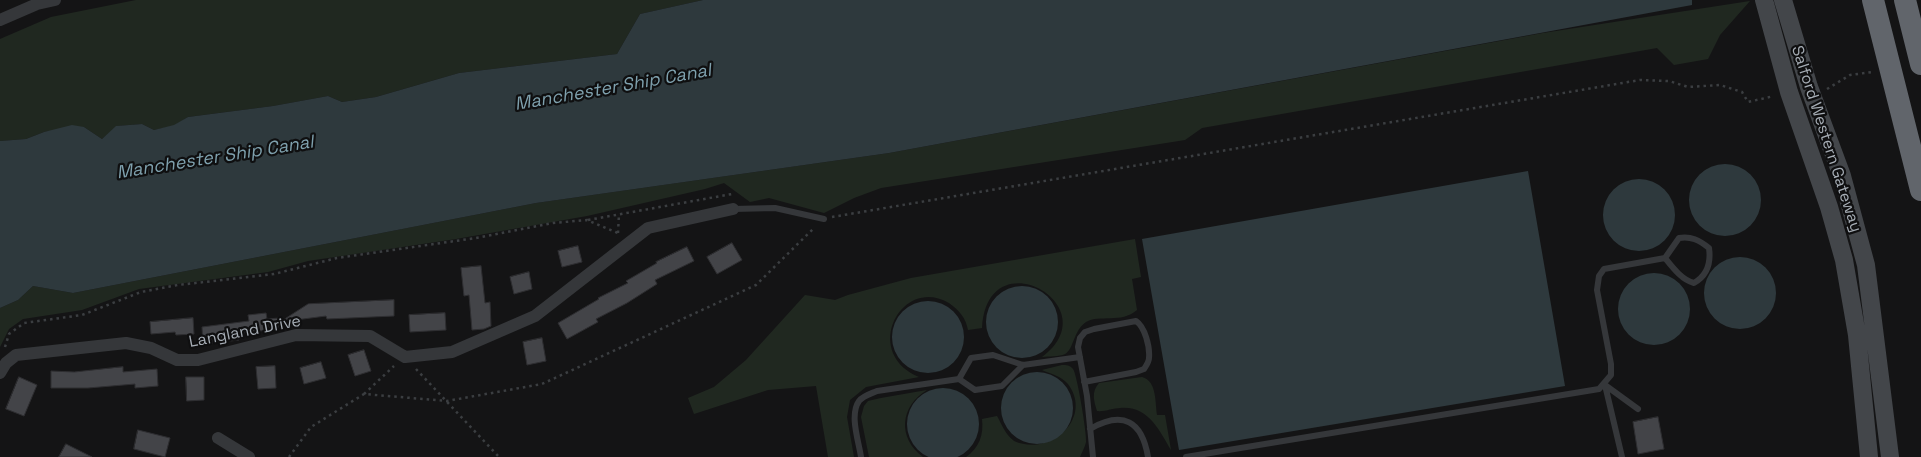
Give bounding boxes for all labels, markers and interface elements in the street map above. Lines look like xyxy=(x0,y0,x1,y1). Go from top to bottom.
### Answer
street label: Salford Western Gateway xyxy=(1787,43,1865,235)
water label: Manchester Ship Canal xyxy=(513,60,713,116)
water label: Manchester Ship Canal xyxy=(115,132,315,184)
street label: Langland Drive xyxy=(187,312,303,352)

